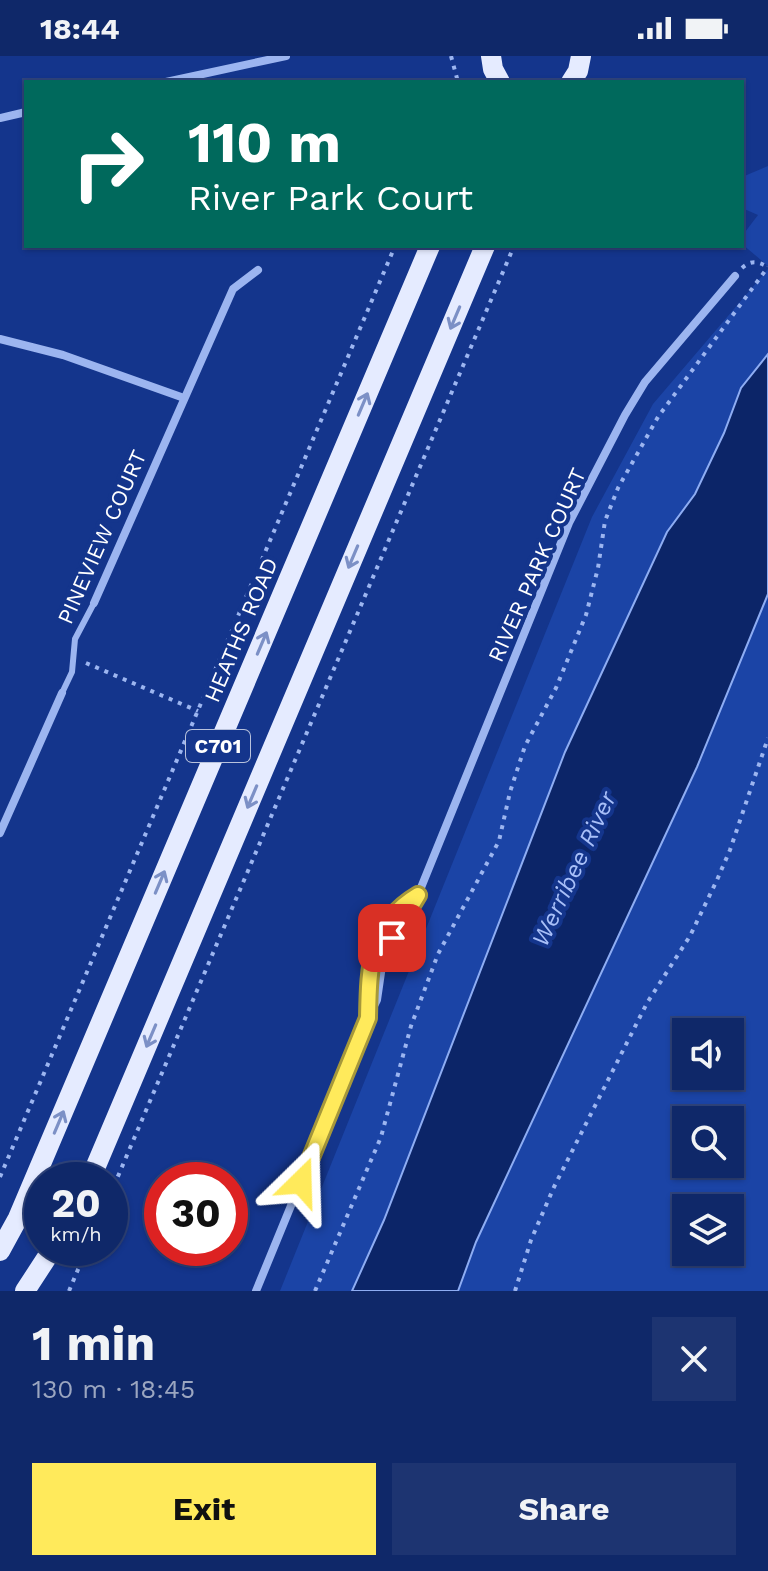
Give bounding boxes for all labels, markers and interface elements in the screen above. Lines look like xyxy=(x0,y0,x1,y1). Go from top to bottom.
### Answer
text: 18:44 xyxy=(40,11,120,46)
text: 110 m xyxy=(188,110,341,176)
icon: right xyxy=(56,112,160,216)
text: River Park Court xyxy=(188,177,473,219)
one-way arrow xyxy=(446,305,461,330)
one-way arrow xyxy=(356,392,371,417)
street label: PINEVIEW COURT xyxy=(52,446,152,628)
street label: RIVER PARK COURT xyxy=(483,464,591,666)
one-way arrow xyxy=(345,544,360,569)
street label: HEATHS ROAD xyxy=(199,554,283,706)
one-way arrow xyxy=(255,631,270,656)
road number: C701 xyxy=(186,730,250,762)
one-way arrow xyxy=(244,784,259,809)
water label: Werribee River xyxy=(526,786,623,951)
one-way arrow xyxy=(154,871,169,895)
pin xyxy=(358,904,426,972)
icon: arrive xyxy=(370,916,414,960)
map controls xyxy=(672,1018,744,1266)
button: sound xyxy=(672,1018,744,1090)
one-way arrow xyxy=(142,1023,157,1048)
button: search xyxy=(672,1106,744,1178)
one-way arrow xyxy=(52,1110,67,1135)
position arrow xyxy=(259,1140,343,1224)
speed limit sign: 30 xyxy=(144,1162,248,1266)
text: 20 xyxy=(51,1180,101,1227)
button: layers xyxy=(672,1194,744,1266)
text: km/h xyxy=(50,1222,102,1246)
text: 1 min xyxy=(32,1315,155,1372)
button: close xyxy=(652,1317,736,1401)
text: 130 m · 18:45 xyxy=(32,1374,195,1404)
button: Exit xyxy=(32,1463,376,1555)
button: Share xyxy=(392,1463,736,1555)

